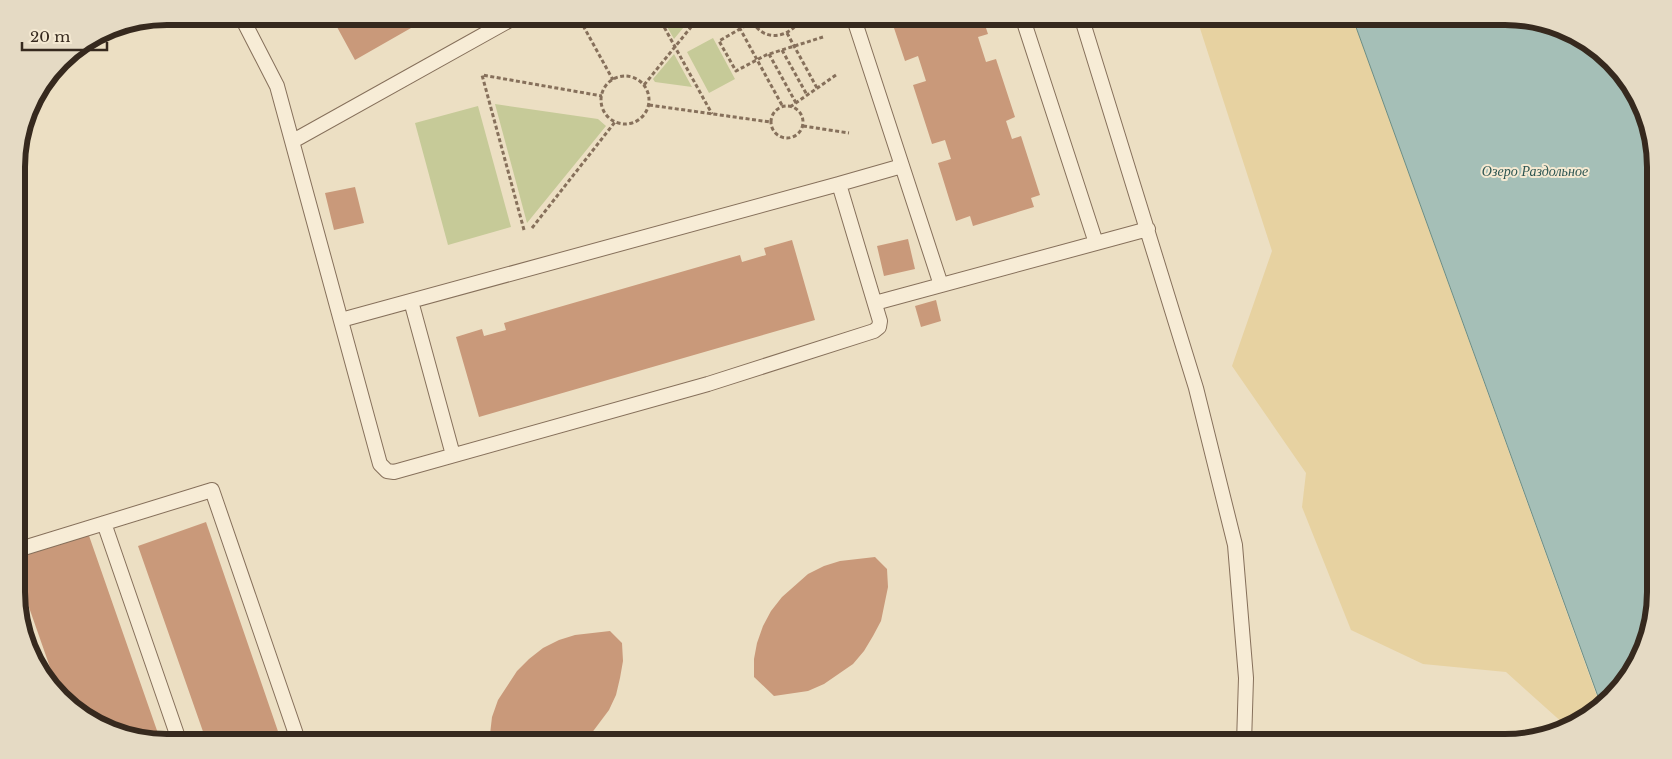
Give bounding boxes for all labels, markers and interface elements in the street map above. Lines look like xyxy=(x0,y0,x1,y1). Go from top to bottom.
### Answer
scale bar xyxy=(22,20,108,52)
text: 20 m xyxy=(30,27,70,46)
water label: Озеро Раздольное xyxy=(1482,162,1588,180)

